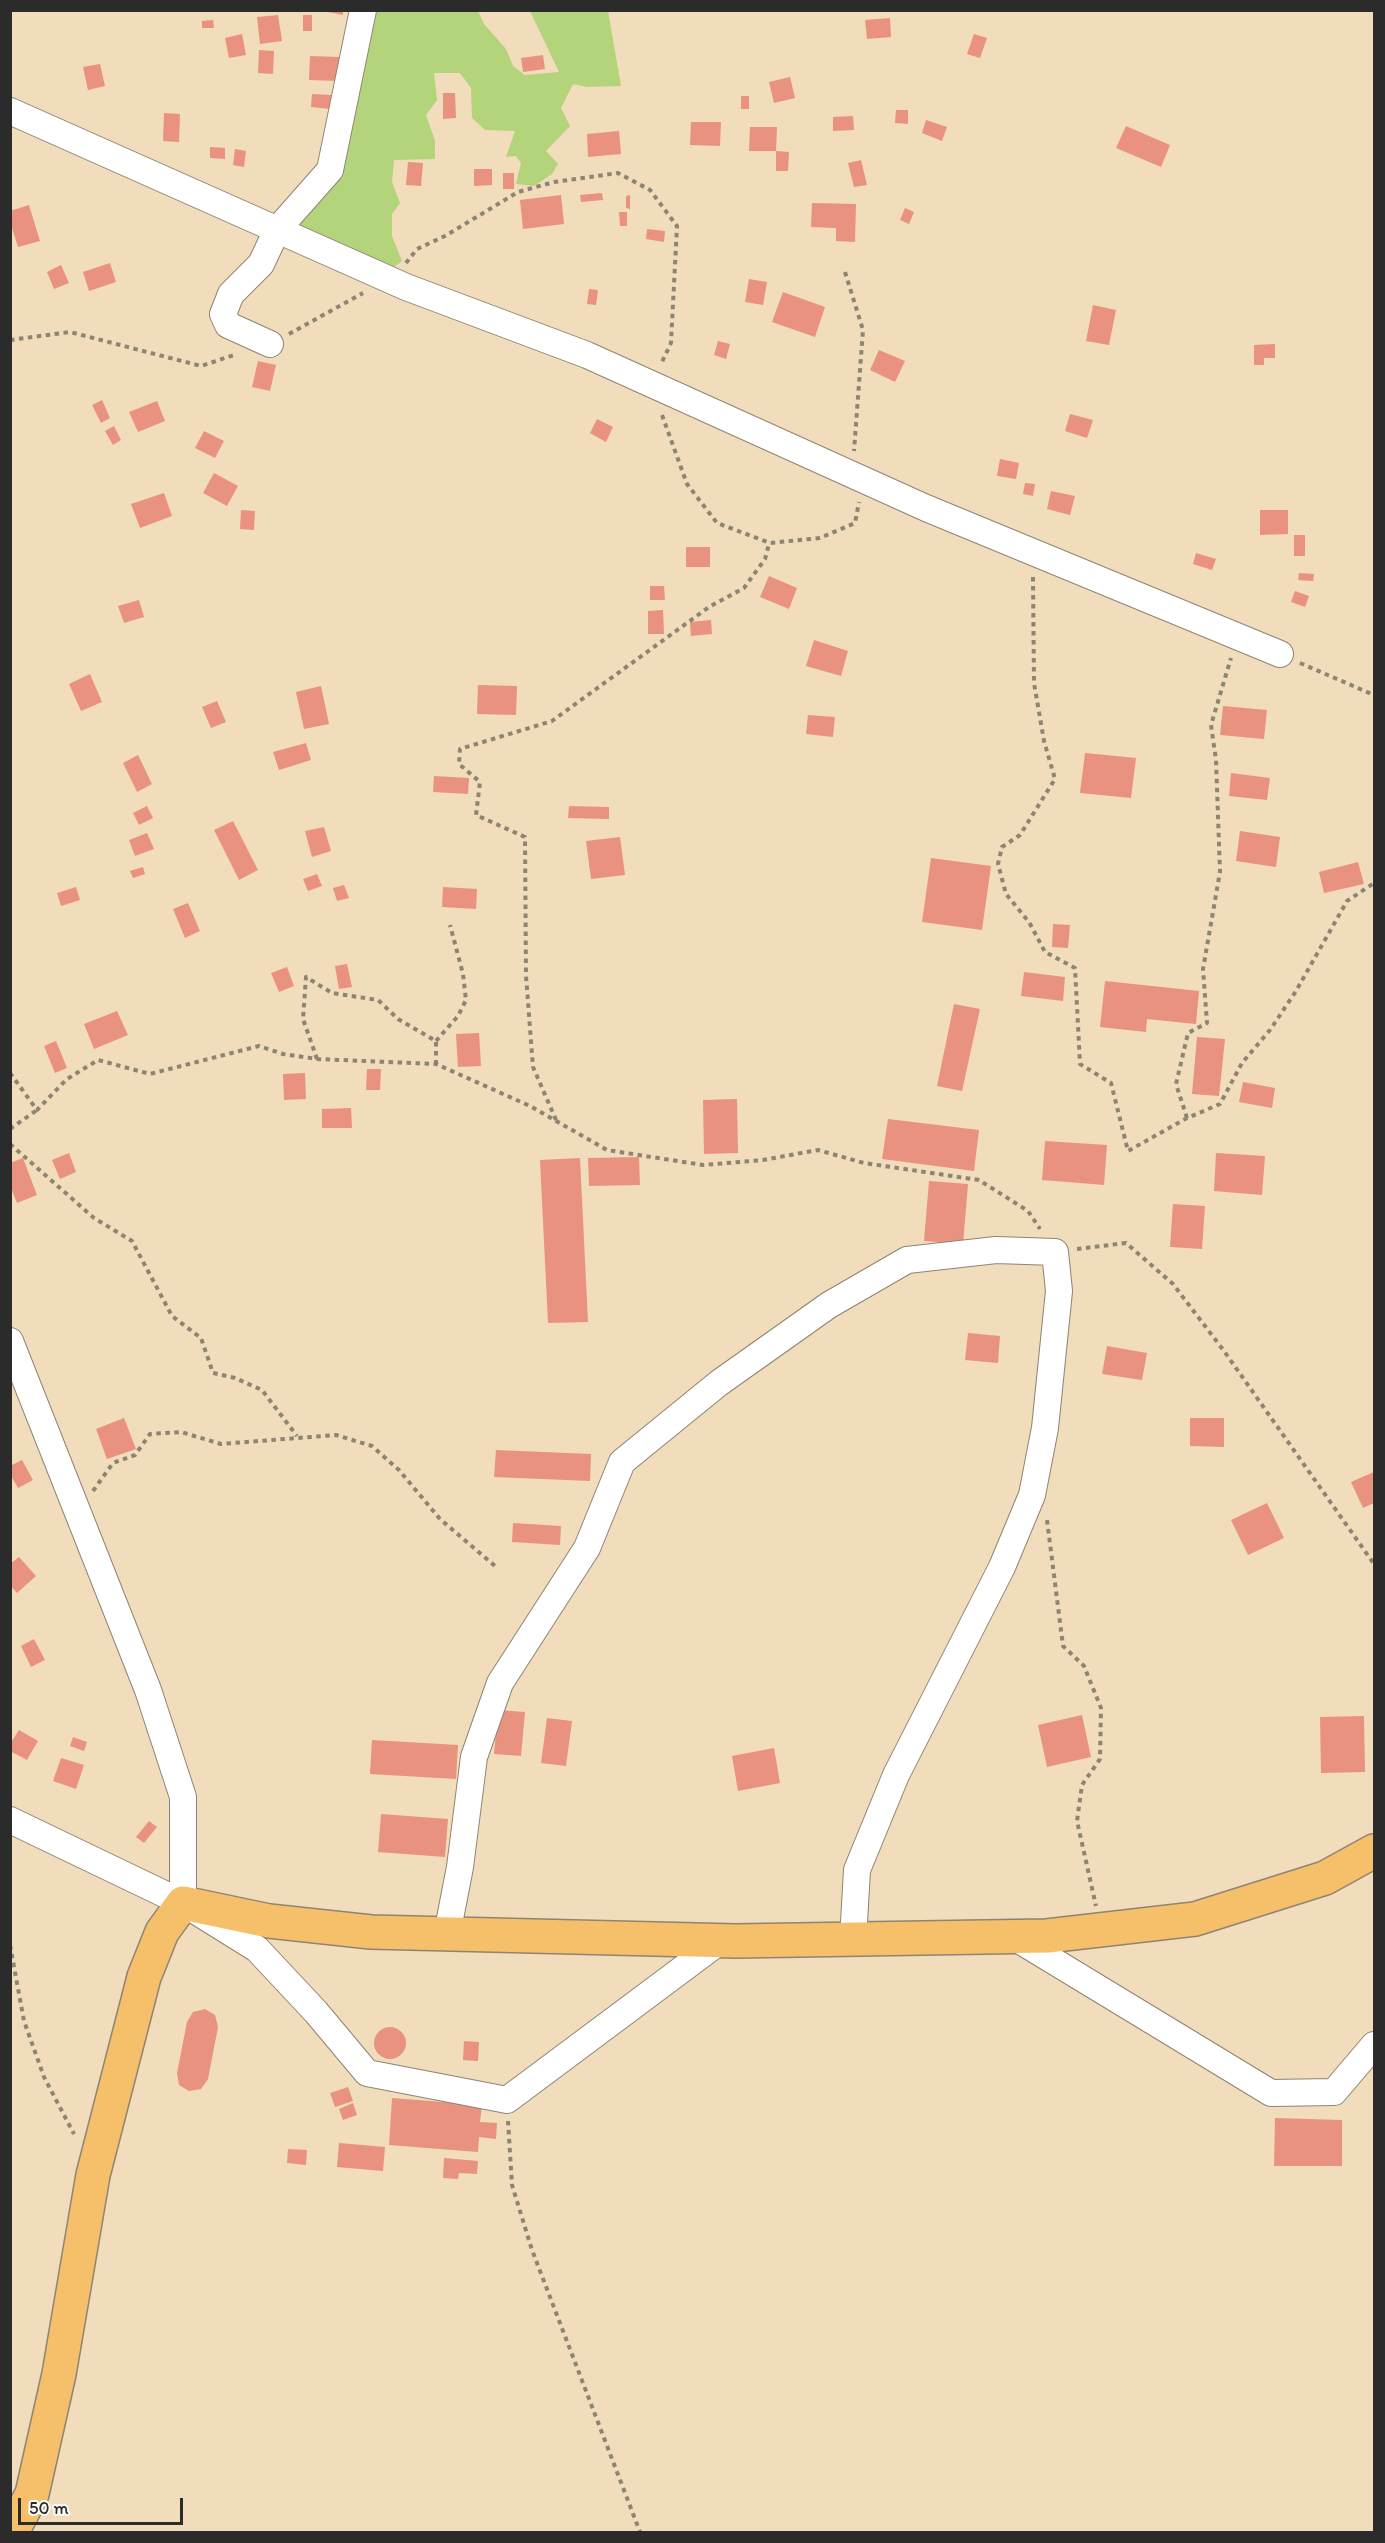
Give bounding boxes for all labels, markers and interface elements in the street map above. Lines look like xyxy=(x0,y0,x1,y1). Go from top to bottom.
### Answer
scale bar xyxy=(21,2486,186,2524)
text: 50 m xyxy=(29,2497,69,2519)

